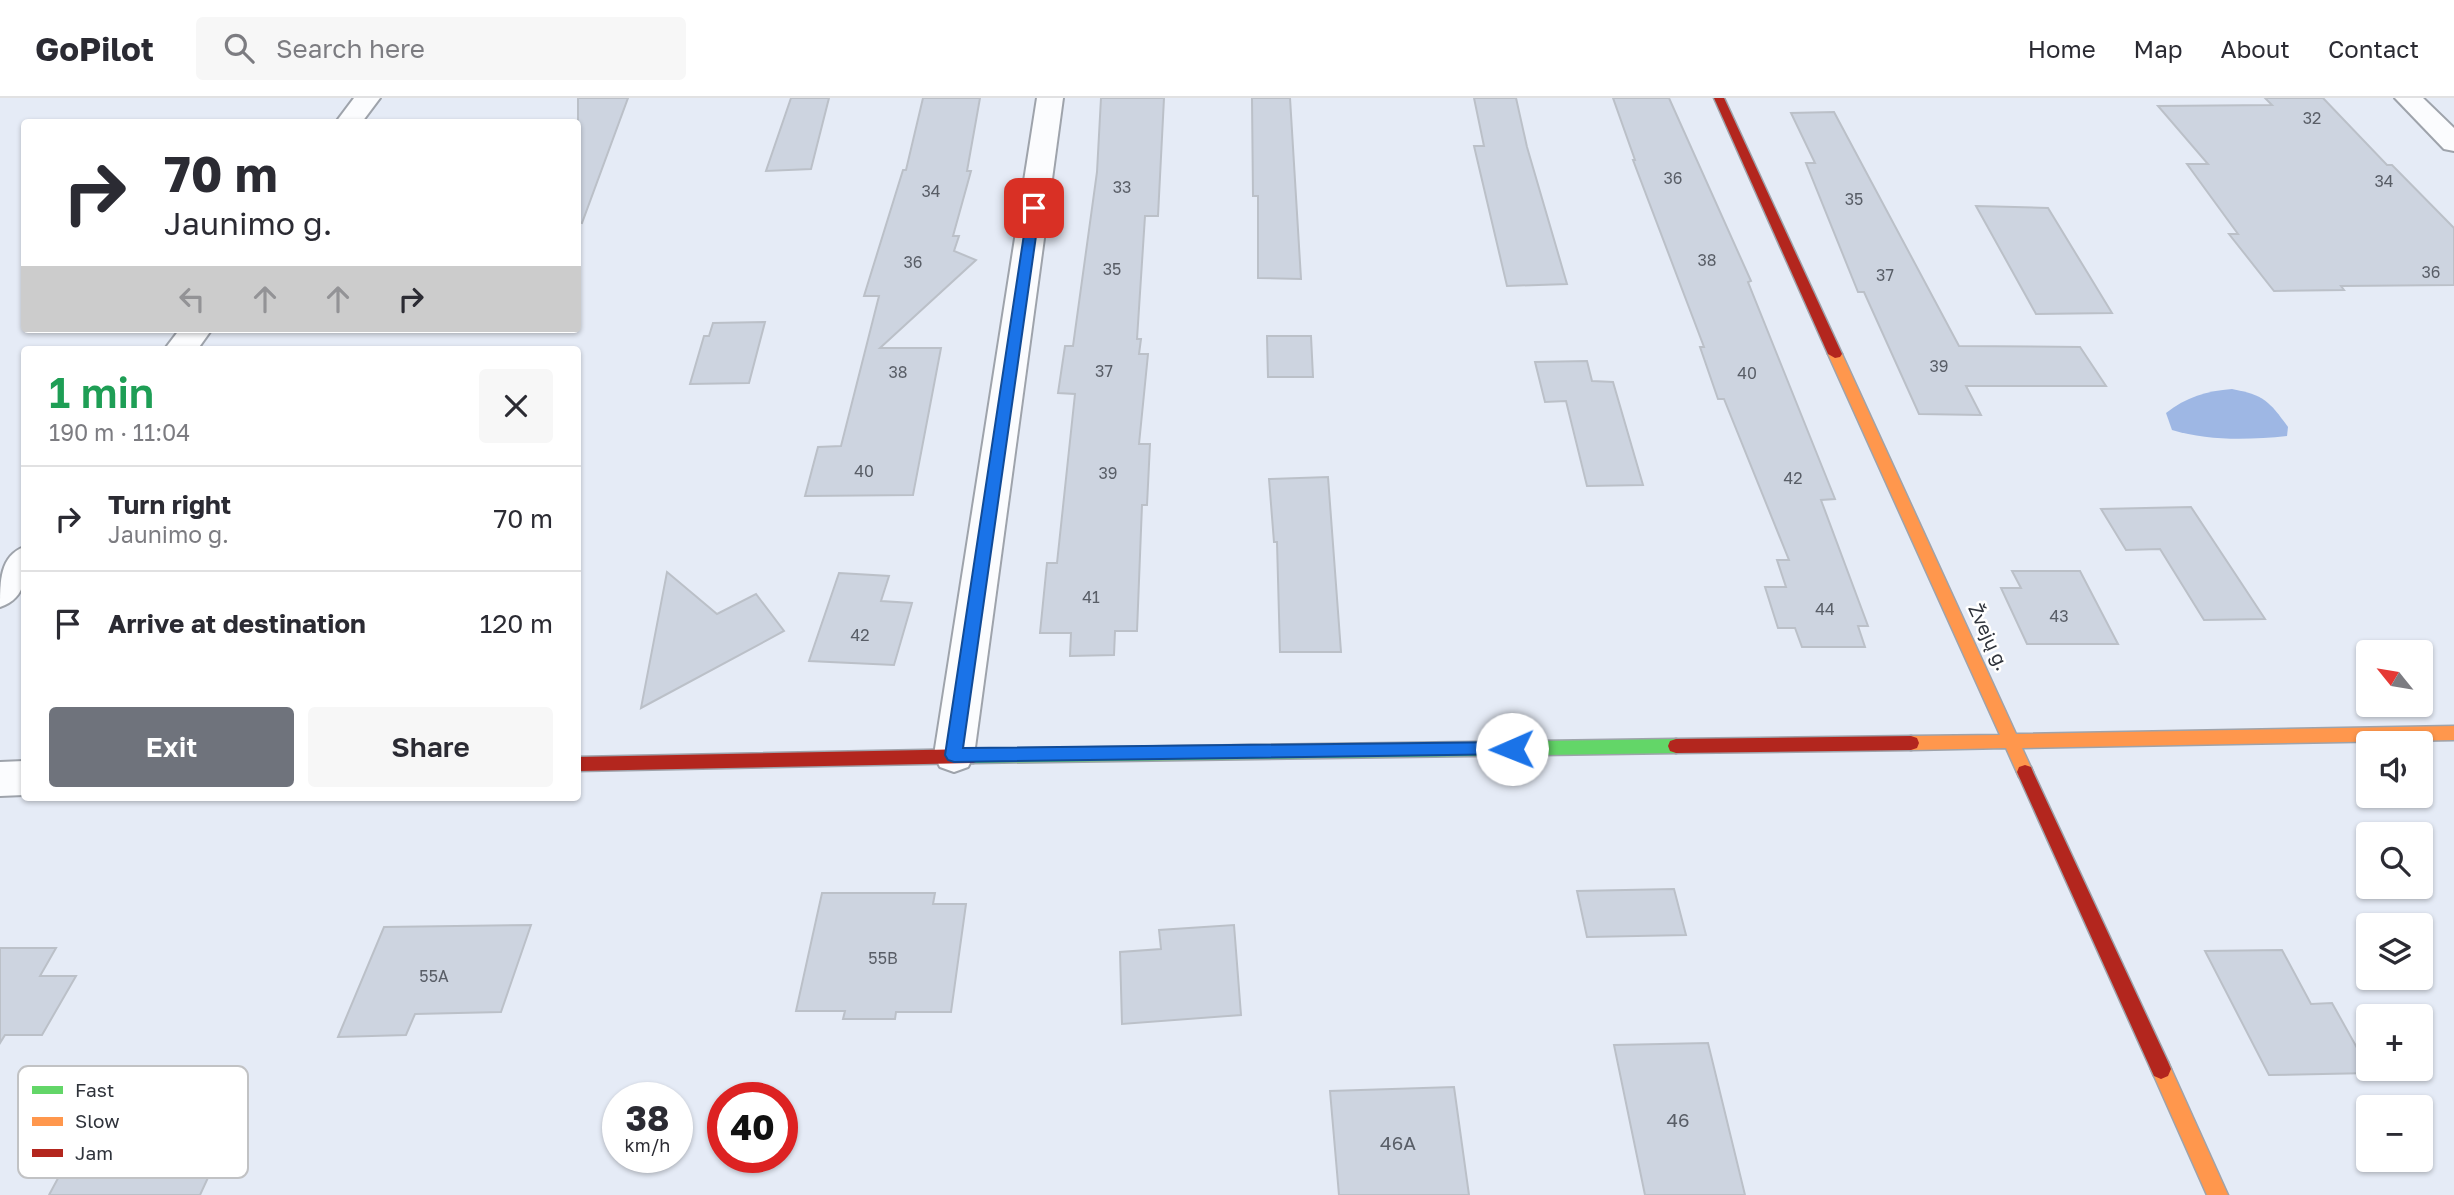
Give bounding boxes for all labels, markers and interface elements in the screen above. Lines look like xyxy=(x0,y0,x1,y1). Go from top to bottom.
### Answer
search box xyxy=(196,17,686,80)
text: GoPilot xyxy=(35,29,154,68)
icon: search xyxy=(220,29,258,67)
text: Search here xyxy=(276,33,425,64)
text: Home xyxy=(2028,34,2096,63)
text: Map xyxy=(2134,34,2183,63)
text: About xyxy=(2221,34,2290,63)
text: Contact xyxy=(2328,34,2419,63)
house number: 32 xyxy=(2303,108,2321,128)
text: 70 m xyxy=(164,144,278,203)
icon: right xyxy=(49,147,140,238)
house number: 36 xyxy=(1663,168,1683,188)
house number: 34 xyxy=(2374,171,2394,191)
house number: 33 xyxy=(1113,177,1131,197)
pin xyxy=(1004,178,1064,238)
house number: 34 xyxy=(921,181,941,201)
icon: arrive xyxy=(1015,189,1053,227)
house number: 35 xyxy=(1845,189,1863,209)
text: Jaunimo g. xyxy=(164,204,332,242)
house number: 38 xyxy=(1697,250,1717,270)
house number: 36 xyxy=(903,252,923,272)
house number: 35 xyxy=(1103,259,1121,279)
house number: 36 xyxy=(2421,262,2441,282)
house number: 37 xyxy=(1876,265,1894,285)
icon: left xyxy=(173,280,211,318)
icon: ahead xyxy=(246,280,284,318)
icon: ahead xyxy=(319,280,357,318)
icon: right xyxy=(392,280,430,318)
house number: 39 xyxy=(1929,356,1949,376)
house number: 37 xyxy=(1095,361,1113,381)
house number: 38 xyxy=(888,362,908,382)
house number: 40 xyxy=(1737,363,1757,383)
text: 1 min xyxy=(49,367,154,417)
button: close xyxy=(479,369,553,443)
text: 190 m · 11:04 xyxy=(49,418,190,446)
house number: 40 xyxy=(854,461,874,481)
house number: 39 xyxy=(1098,463,1118,483)
house number: 42 xyxy=(1783,468,1803,488)
text: Turn right xyxy=(108,489,231,520)
icon: right xyxy=(49,500,87,538)
text: 70 m xyxy=(494,503,553,534)
text: Jaunimo g. xyxy=(108,520,229,548)
house number: 41 xyxy=(1082,587,1100,607)
house number: 44 xyxy=(1815,599,1835,619)
street label: Žvejų g. xyxy=(1964,600,2015,674)
icon: arrive xyxy=(49,605,87,643)
house number: 43 xyxy=(2049,606,2069,626)
text: Arrive at destination xyxy=(108,608,366,639)
text: 120 m xyxy=(480,608,553,639)
house number: 42 xyxy=(850,625,870,645)
north arrow xyxy=(2356,640,2432,718)
map controls xyxy=(2356,640,2433,1172)
button: Exit xyxy=(49,707,294,787)
button: Share xyxy=(308,707,553,787)
position arrow xyxy=(1475,712,1549,786)
button: sound xyxy=(2356,731,2433,808)
button: search xyxy=(2356,822,2433,899)
button: layers xyxy=(2356,913,2433,990)
house number: 55B xyxy=(868,948,898,968)
house number: 55A xyxy=(419,966,449,986)
button: + xyxy=(2356,1004,2433,1081)
legend xyxy=(18,1066,248,1178)
text: Fast xyxy=(75,1078,114,1101)
speed limit sign: 40 xyxy=(707,1082,798,1173)
button: − xyxy=(2356,1095,2433,1172)
text: 38 xyxy=(626,1097,669,1139)
house number: 46 xyxy=(1666,1108,1690,1131)
text: Slow xyxy=(75,1109,120,1132)
house number: 46A xyxy=(1380,1131,1416,1154)
text: km/h xyxy=(625,1134,670,1156)
text: Jam xyxy=(75,1141,113,1164)

